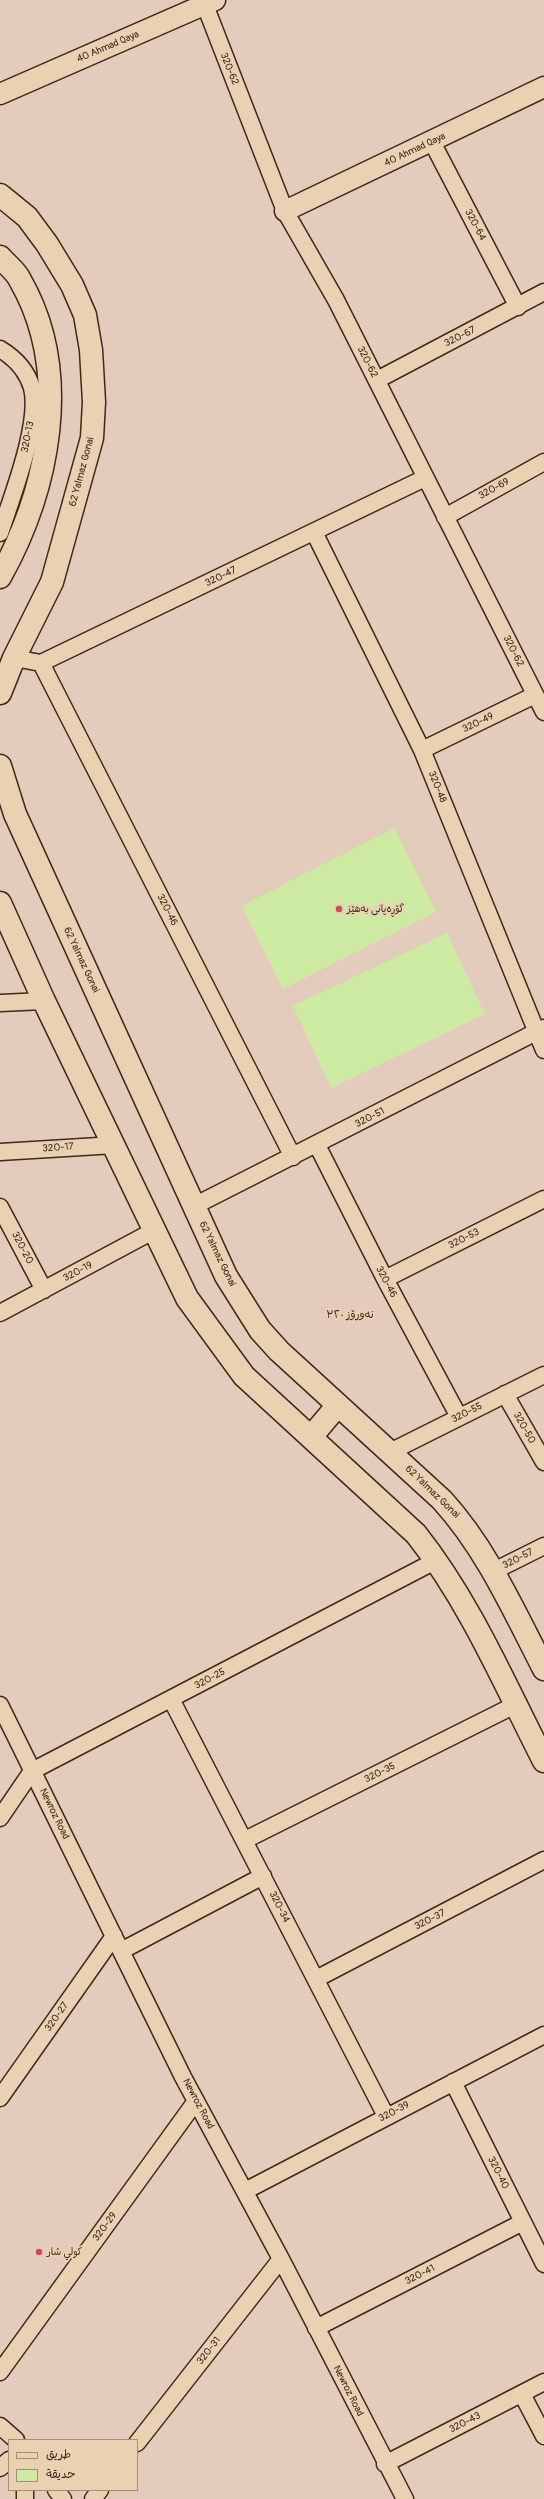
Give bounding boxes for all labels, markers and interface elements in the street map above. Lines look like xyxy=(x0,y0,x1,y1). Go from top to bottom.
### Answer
street label: 40 Ahmad Qaya xyxy=(75,29,141,65)
street label: 320-62 xyxy=(217,51,241,87)
street label: 40 Ahmad Qaya xyxy=(382,131,448,169)
street label: 320-64 xyxy=(462,207,488,243)
street label: 320-67 xyxy=(442,324,478,350)
street label: 320-62 xyxy=(354,344,380,380)
street label: 320-13 xyxy=(19,420,37,454)
street label: 62 Yalmaz Gonai xyxy=(67,436,97,508)
street label: 320-69 xyxy=(477,476,511,502)
street label: 320-47 xyxy=(203,564,239,590)
street label: 320-62 xyxy=(500,633,526,669)
street label: 320-49 xyxy=(460,710,496,736)
street label: 320-48 xyxy=(425,769,449,805)
street label: 320-46 xyxy=(154,892,180,928)
place label: گۆڕەپانی بەهێز xyxy=(347,903,404,915)
marker: گۆڕەپانی بەهێز xyxy=(334,904,344,914)
street label: 62 Yalmaz Gonai xyxy=(61,925,101,995)
street label: 320-51 xyxy=(353,1105,387,1131)
street label: 320-17 xyxy=(42,1141,74,1155)
street label: 62 Yalmaz Gonai xyxy=(196,1219,238,1289)
street label: 320-53 xyxy=(446,1226,482,1252)
street label: 320-20 xyxy=(9,1230,35,1266)
street label: 320-19 xyxy=(61,1259,95,1285)
street label: 320-46 xyxy=(373,1264,399,1300)
district label: نەورۆز ٣٢٠ xyxy=(326,1308,374,1322)
street label: 320-55 xyxy=(450,1400,484,1426)
street label: 320-50 xyxy=(510,1410,538,1446)
street label: 62 Yalmaz Gonai xyxy=(402,1463,462,1521)
street label: 320-57 xyxy=(501,1546,535,1572)
street label: 320-25 xyxy=(192,1666,228,1692)
street label: 320-35 xyxy=(362,1760,398,1786)
street label: Newroz Road xyxy=(36,1787,72,1841)
street label: 320-34 xyxy=(266,1889,292,1925)
street label: 320-37 xyxy=(413,1907,447,1933)
street label: 320-27 xyxy=(43,2000,71,2034)
street label: Newroz Road xyxy=(180,2077,216,2131)
street label: 320-39 xyxy=(377,2099,411,2125)
street label: 320-40 xyxy=(485,2155,511,2191)
street label: 320-29 xyxy=(90,2210,120,2244)
place label: كولي شار xyxy=(47,2246,82,2258)
marker: كولي شار xyxy=(34,2247,44,2257)
street label: 320-41 xyxy=(403,2262,437,2288)
street label: 320-31 xyxy=(194,2335,224,2367)
street label: Newroz Road xyxy=(330,2364,366,2418)
street label: 320-43 xyxy=(447,2410,483,2436)
legend xyxy=(8,2439,138,2491)
text: طريق xyxy=(46,2447,71,2462)
text: حديقة xyxy=(46,2467,75,2482)

